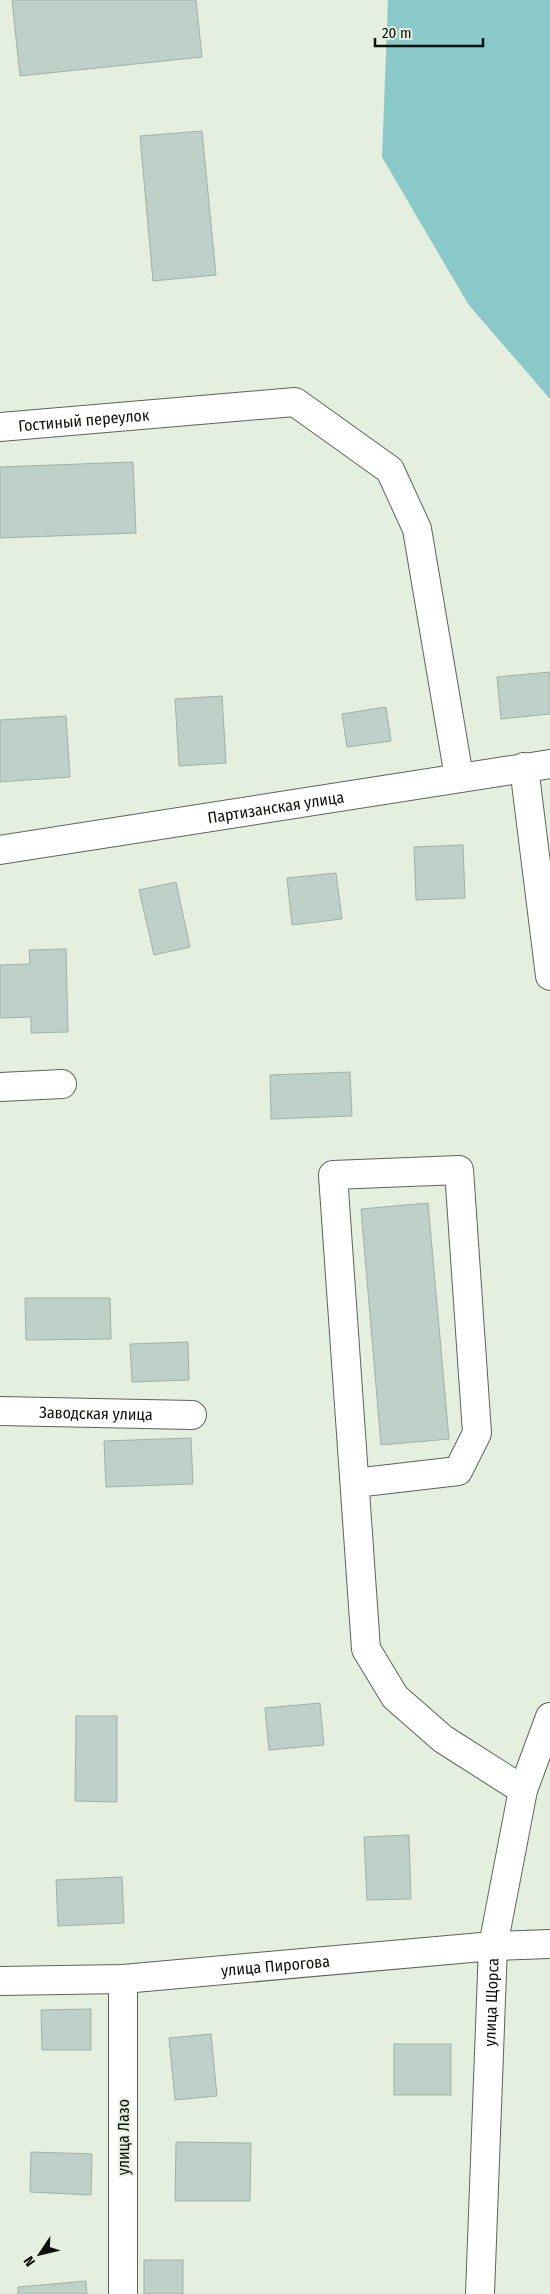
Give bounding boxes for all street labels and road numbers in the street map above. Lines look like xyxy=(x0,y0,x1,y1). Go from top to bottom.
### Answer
street label: Гостиный переулок xyxy=(17,405,151,435)
street label: Партизанская улица xyxy=(206,787,345,827)
street label: Заводская улица xyxy=(39,1402,153,1424)
street label: улица Пирогова xyxy=(220,1951,331,1980)
street label: улица Щорса xyxy=(480,1957,502,2047)
street label: улица Лазо xyxy=(114,2099,133,2175)

